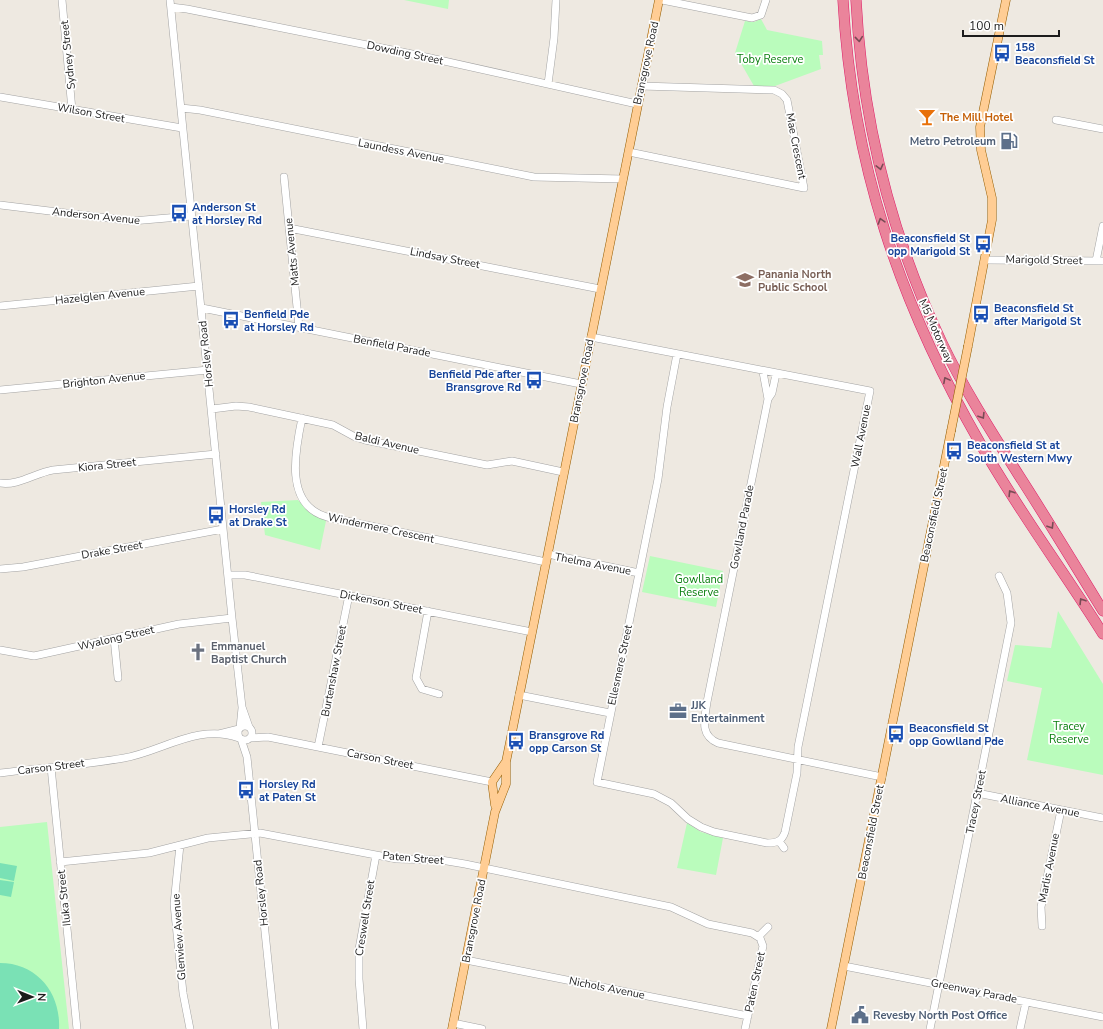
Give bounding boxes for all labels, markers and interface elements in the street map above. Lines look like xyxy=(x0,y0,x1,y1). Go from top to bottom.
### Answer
scale bar xyxy=(963,12,1059,38)
text: 100 m xyxy=(969,18,1004,34)
street label: Sydney Street xyxy=(57,20,79,90)
street label: Bransgrove Road xyxy=(630,20,662,106)
one-way arrow xyxy=(854,36,863,42)
street label: Dowding Street xyxy=(365,38,445,68)
place label: 158 Beaconsfield St xyxy=(1015,40,1095,68)
bus stop icon: 158 Beaconsfield St xyxy=(992,43,1012,63)
park label: Toby Reserve xyxy=(737,52,803,67)
street label: Wilson Street xyxy=(56,100,126,126)
bar icon: The Mill Hotel xyxy=(917,107,937,127)
place label: The Mill Hotel xyxy=(940,110,1013,125)
street label: Mae Crescent xyxy=(782,112,810,181)
fuel station icon: Metro Petroleum xyxy=(999,131,1019,151)
place label: Metro Petroleum xyxy=(910,134,996,149)
street label: Laundess Avenue xyxy=(357,135,445,167)
one-way arrow xyxy=(875,164,883,170)
place label: Anderson St at Horsley Rd xyxy=(192,200,262,228)
bus stop icon: Anderson St at Horsley Rd xyxy=(169,203,189,223)
street label: Anderson Avenue xyxy=(51,204,141,228)
street label: Matts Avenue xyxy=(281,217,303,287)
one-way arrow xyxy=(877,218,886,225)
place label: Beaconsfield St opp Marigold St xyxy=(888,231,971,259)
bus stop icon: Beaconsfield St opp Marigold St xyxy=(973,234,993,254)
street label: Lindsay Street xyxy=(409,244,481,272)
street label: Marigold Street xyxy=(1005,252,1083,268)
place label: Panania North Public School xyxy=(758,267,831,295)
school or university icon: Panania North Public School xyxy=(735,270,755,290)
street label: Hazelglen Avenue xyxy=(54,284,146,308)
street label: M5 Motorway xyxy=(915,296,957,366)
place label: Beaconsfield St after Marigold St xyxy=(994,301,1082,329)
bus stop icon: Beaconsfield St after Marigold St xyxy=(971,304,991,324)
place label: Benfield Pde at Horsley Rd xyxy=(244,307,314,335)
bus stop icon: Benfield Pde at Horsley Rd xyxy=(221,310,241,330)
street label: Horsley Road xyxy=(195,320,217,388)
street label: Benfield Parade xyxy=(352,331,432,361)
street label: Bransgrove Road xyxy=(567,338,597,424)
place label: Benfield Pde after Bransgrove Rd xyxy=(429,367,522,395)
street label: Brighton Avenue xyxy=(62,368,146,392)
bus stop icon: Benfield Pde after Bransgrove Rd xyxy=(524,370,544,390)
one-way arrow xyxy=(943,377,950,384)
street label: Wall Avenue xyxy=(848,403,875,469)
one-way arrow xyxy=(977,412,985,419)
street label: Baldi Avenue xyxy=(353,428,421,458)
place label: Beaconsfield St at South Western Mwy xyxy=(967,438,1072,466)
bus stop icon: Beaconsfield St at South Western Mwy xyxy=(944,441,964,461)
street label: Kiora Street xyxy=(77,454,137,475)
street label: Beaconsfield Street xyxy=(917,466,951,564)
street label: Gowlland Parade xyxy=(726,483,758,570)
one-way arrow xyxy=(1008,490,1015,497)
place label: Horsley Rd at Drake St xyxy=(229,502,287,530)
bus stop icon: Horsley Rd at Drake St xyxy=(206,505,226,525)
street label: Windermere Crescent xyxy=(326,509,436,547)
one-way arrow xyxy=(1046,522,1054,529)
street label: Drake Street xyxy=(80,537,144,563)
street label: Thelma Avenue xyxy=(554,549,633,579)
park label: Gowlland Reserve xyxy=(675,572,723,600)
street label: Dickenson Street xyxy=(338,587,424,617)
one-way arrow xyxy=(1080,598,1087,605)
street label: Wyalong Street xyxy=(76,622,156,654)
street label: Ellesmere Street xyxy=(604,623,636,707)
street label: Burtenshaw Street xyxy=(318,624,350,718)
place label: Emmanuel Baptist Church xyxy=(211,639,287,667)
church icon: Emmanuel Baptist Church xyxy=(188,642,208,662)
place label: JJK Entertainment xyxy=(690,698,765,726)
office icon: JJK Entertainment xyxy=(668,701,688,721)
park label: Tracey Reserve xyxy=(1049,719,1089,747)
place label: Beaconsfield St opp Gowlland Pde xyxy=(909,721,1004,749)
bus stop icon: Beaconsfield St opp Gowlland Pde xyxy=(886,724,906,744)
place label: Bransgrove Rd opp Carson St xyxy=(529,728,604,756)
bus stop icon: Bransgrove Rd opp Carson St xyxy=(506,731,526,751)
street label: Carson Street xyxy=(345,745,415,773)
street label: Carson Street xyxy=(17,755,86,779)
street label: Tracey Street xyxy=(962,769,990,835)
place label: Horsley Rd at Paten St xyxy=(259,777,317,805)
bus stop icon: Horsley Rd at Paten St xyxy=(236,780,256,800)
street label: Beaconsfield Street xyxy=(854,783,888,881)
street label: Alliance Avenue xyxy=(999,791,1081,821)
street label: Marlis Avenue xyxy=(1035,832,1063,904)
street label: Paten Street xyxy=(382,848,444,868)
street label: Horsley Road xyxy=(250,859,272,927)
street label: Iluka Street xyxy=(54,869,74,927)
street label: Bransgrove Road xyxy=(459,878,489,964)
street label: Creswell Street xyxy=(352,879,378,957)
street label: Glenview Avenue xyxy=(168,893,190,981)
street label: Paten Street xyxy=(741,950,769,1014)
street label: Nichols Avenue xyxy=(568,973,646,1003)
street label: Greenway Parade xyxy=(930,975,1019,1007)
north arrow xyxy=(12,977,52,1017)
text: N xyxy=(34,993,49,1001)
public building icon: Revesby North Post Office xyxy=(850,1005,870,1025)
place label: Revesby North Post Office xyxy=(873,1008,1007,1023)

